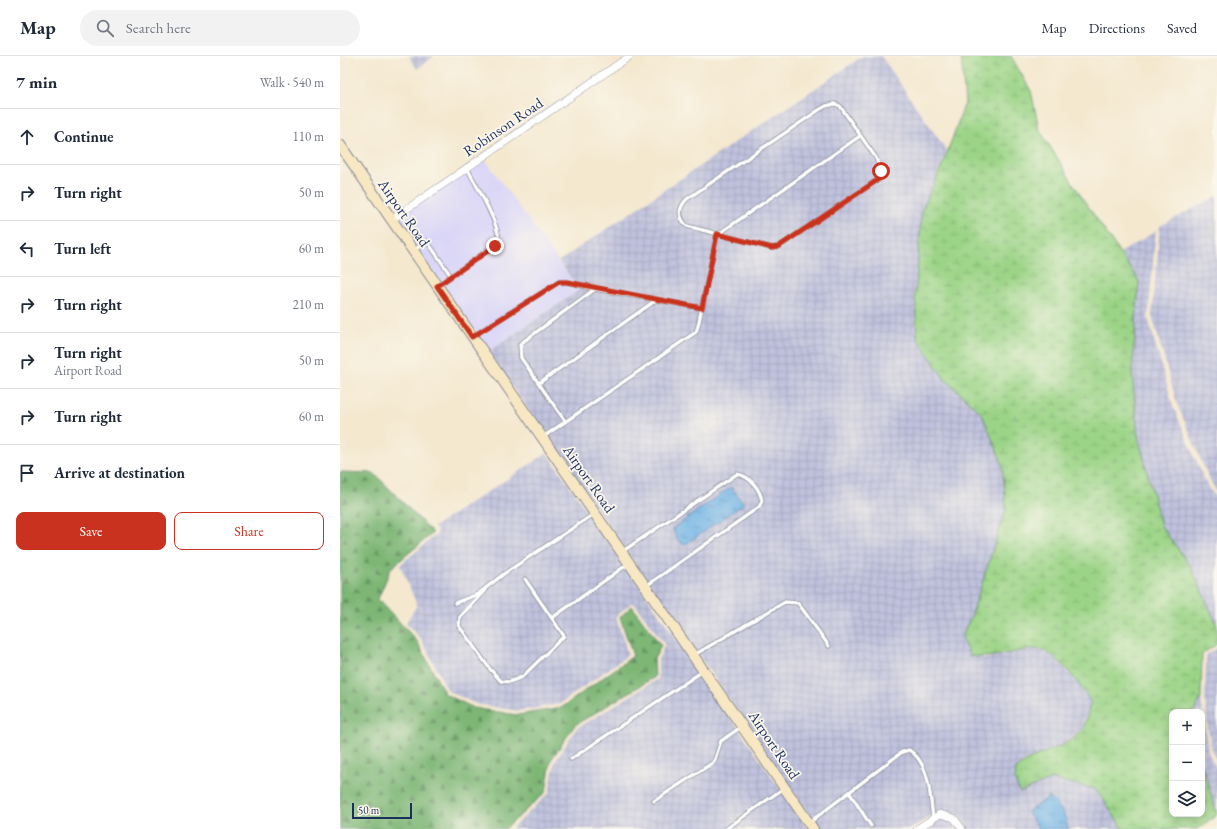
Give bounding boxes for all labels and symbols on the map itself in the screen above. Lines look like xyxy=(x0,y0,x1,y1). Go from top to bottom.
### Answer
street label: Robinson Road xyxy=(459,93,547,160)
route start xyxy=(872,162,890,180)
street label: Airport Road xyxy=(374,174,435,251)
route end xyxy=(486,237,504,255)
street label: Airport Road xyxy=(559,440,620,517)
street label: Airport Road xyxy=(744,706,804,783)
scale bar xyxy=(352,801,412,820)

